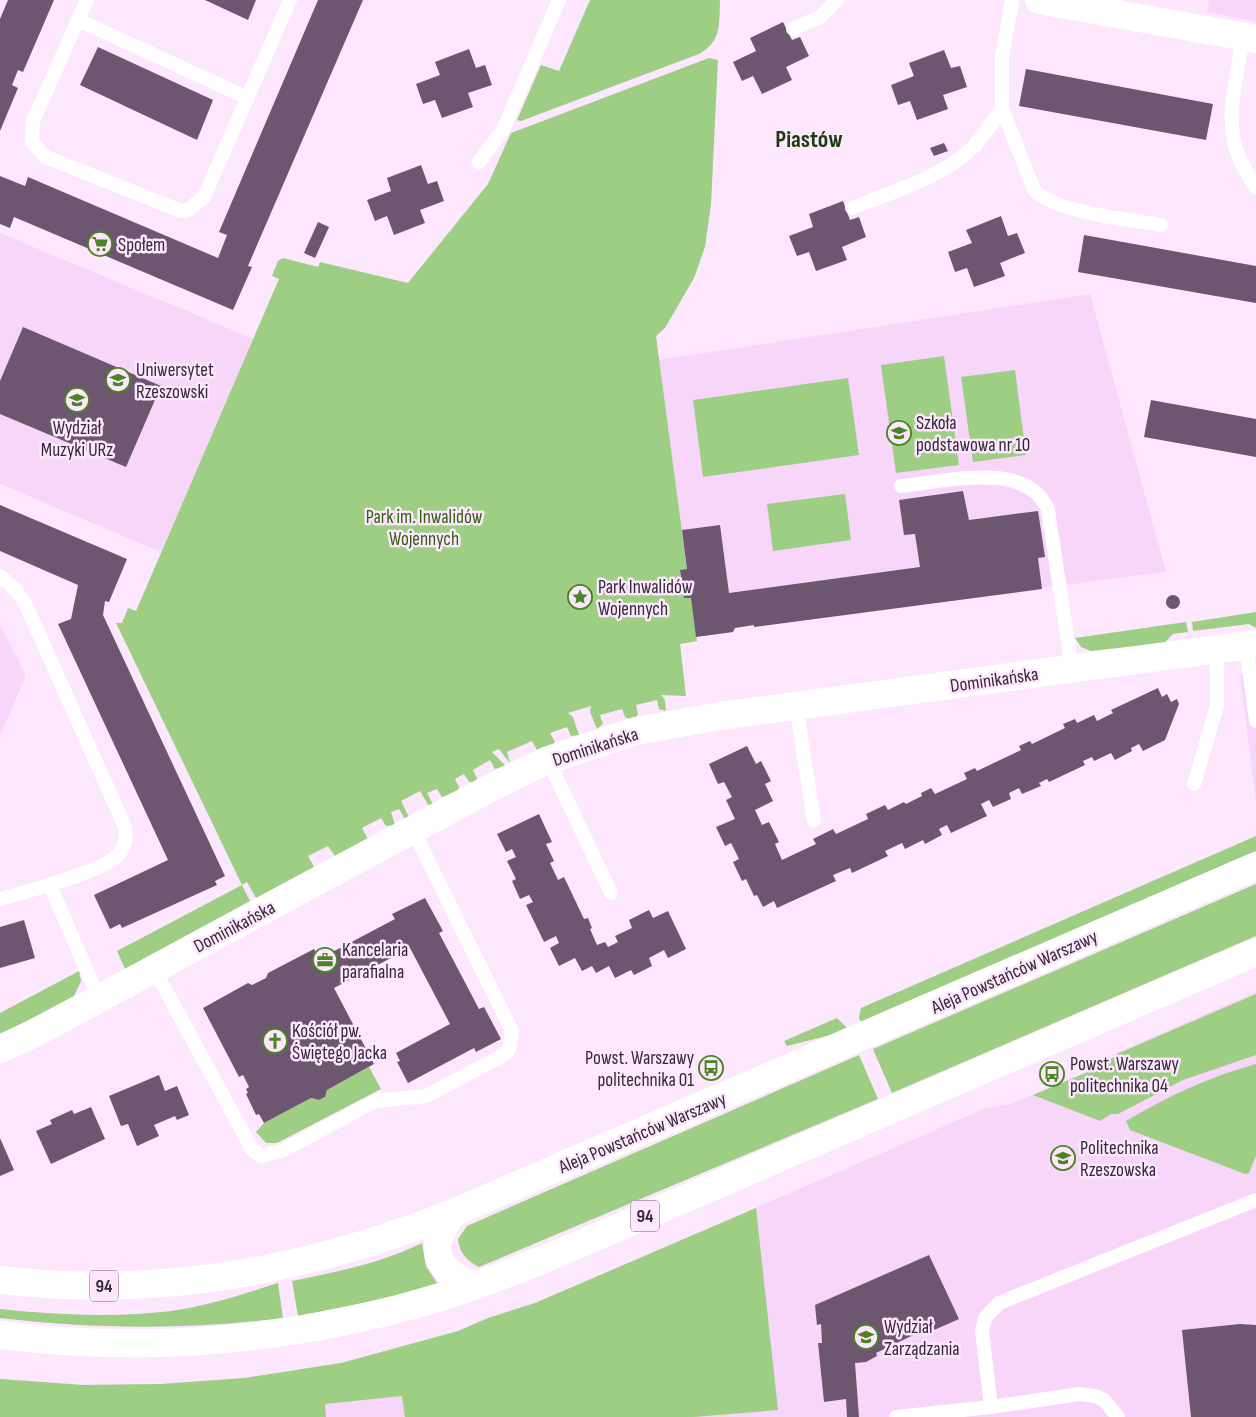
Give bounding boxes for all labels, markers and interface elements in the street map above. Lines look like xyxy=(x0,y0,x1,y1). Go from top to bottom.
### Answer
district label: Piastów xyxy=(775,125,843,154)
supermarket icon: Społem xyxy=(87,231,113,257)
place label: Społem xyxy=(118,234,165,257)
place label: Uniwersytet Rzeszowski xyxy=(136,359,214,404)
school or university icon: Uniwersytet Rzeszowski xyxy=(105,367,131,393)
school or university icon: Wydział Muzyki URz xyxy=(64,387,90,413)
place label: Szkoła podstawowa nr 10 xyxy=(916,412,1030,457)
place label: Wydział Muzyki URz xyxy=(41,417,113,462)
school or university icon: Szkoła podstawowa nr 10 xyxy=(886,420,912,446)
park label: Park im. Inwalidów Wojennych xyxy=(366,506,483,551)
place label: Park Inwalidów Wojennych xyxy=(598,576,693,621)
place icon: Park Inwalidów Wojennych xyxy=(567,584,593,610)
street label: Dominikańska xyxy=(949,663,1040,698)
street label: Dominikańska xyxy=(550,723,641,772)
street label: Dominikańska xyxy=(190,896,279,958)
street label: Aleja Powstańców Warszawy xyxy=(927,925,1102,1020)
place label: Kancelaria parafialna xyxy=(342,939,408,984)
office icon: Kancelaria parafialna xyxy=(312,947,338,973)
place label: Kościół pw. Świętego Jacka xyxy=(292,1020,387,1065)
church icon: Kościół pw. Świętego Jacka xyxy=(262,1028,288,1054)
place label: Powst. Warszawy politechnika 01 xyxy=(585,1047,695,1092)
place label: Powst. Warszawy politechnika 04 xyxy=(1070,1053,1180,1098)
bus stop icon: Powst. Warszawy politechnika 01 xyxy=(698,1055,724,1081)
bus stop icon: Powst. Warszawy politechnika 04 xyxy=(1039,1061,1065,1087)
street label: Aleja Powstańców Warszawy xyxy=(554,1087,730,1179)
place label: Politechnika Rzeszowska xyxy=(1080,1137,1159,1182)
school or university icon: Politechnika Rzeszowska xyxy=(1050,1145,1076,1171)
road number: 94 xyxy=(631,1200,659,1232)
road number: 94 xyxy=(90,1270,118,1302)
place label: Wydział Zarządzania xyxy=(884,1316,960,1361)
school or university icon: Wydział Zarządzania xyxy=(853,1324,879,1350)

